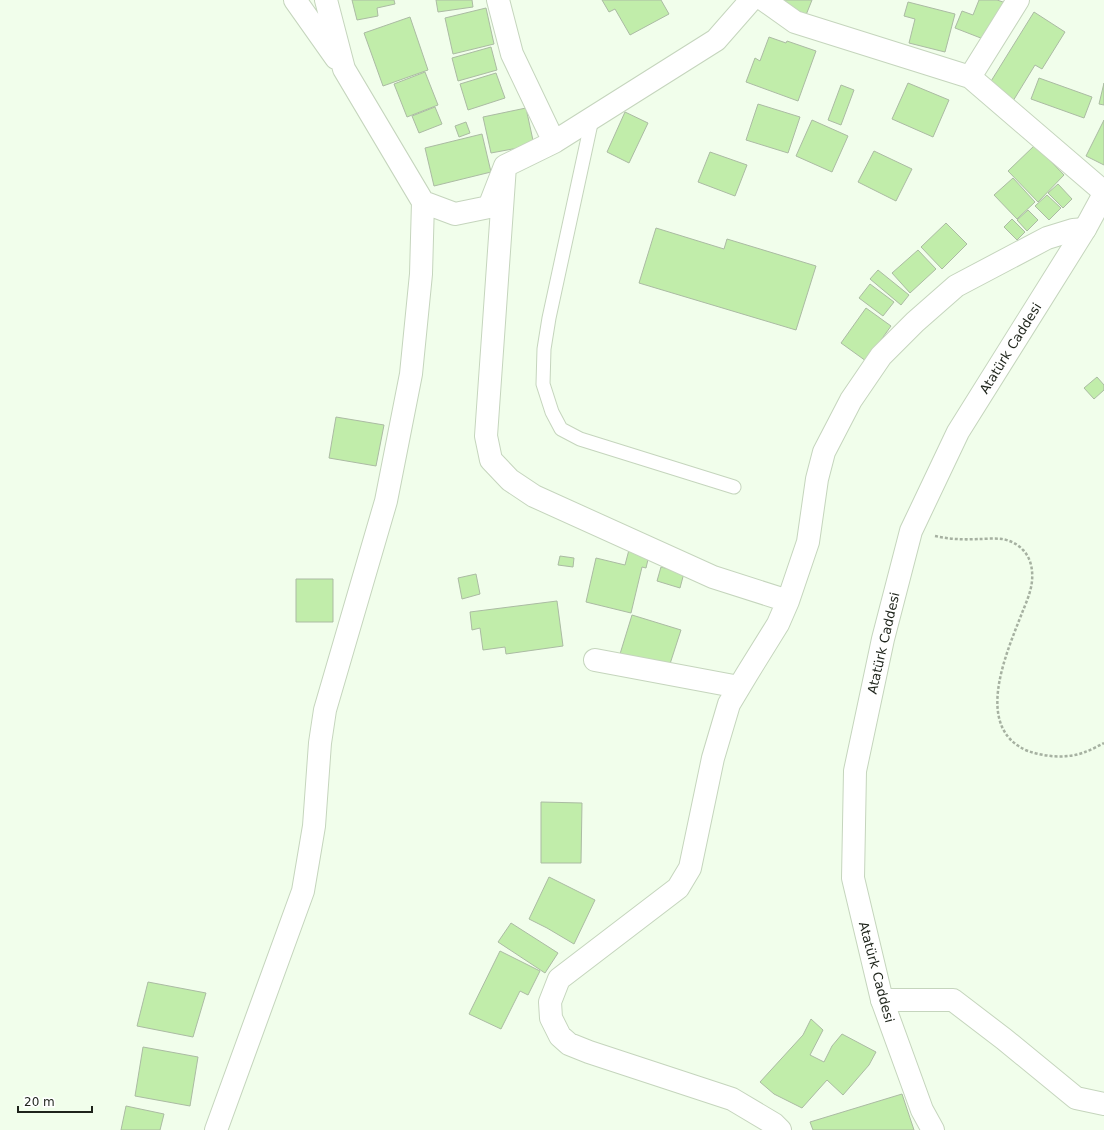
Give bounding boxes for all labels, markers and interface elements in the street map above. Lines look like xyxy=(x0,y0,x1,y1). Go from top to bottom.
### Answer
street label: Atatürk Caddesi xyxy=(977,300,1044,396)
street label: Atatürk Caddesi xyxy=(864,591,902,695)
street label: Atatürk Caddesi xyxy=(856,920,897,1024)
scale bar xyxy=(18,1088,92,1114)
text: 20 m xyxy=(24,1095,55,1109)

